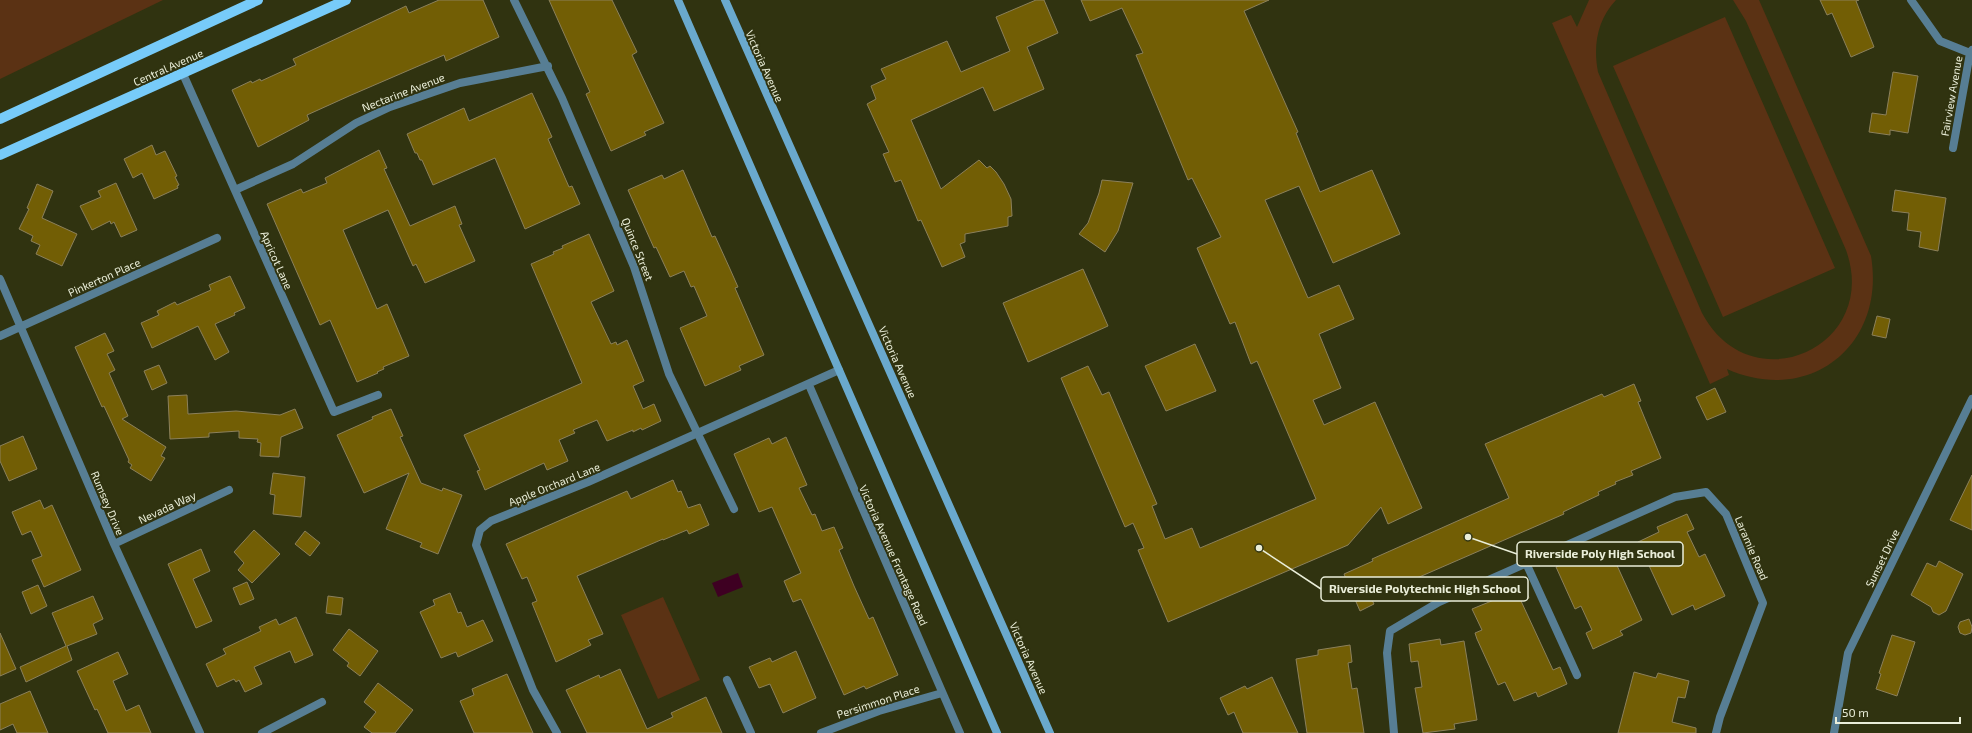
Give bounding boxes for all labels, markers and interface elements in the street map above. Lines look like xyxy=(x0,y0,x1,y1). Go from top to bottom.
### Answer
street label: Victoria Avenue xyxy=(743,28,787,104)
street label: Central Avenue xyxy=(131,46,205,88)
street label: Fairview Avenue xyxy=(1938,55,1964,137)
street label: Nectarine Avenue xyxy=(360,70,446,114)
street label: Quince Street xyxy=(619,216,657,283)
street label: Apricot Lane xyxy=(258,229,296,291)
street label: Pinkerton Place xyxy=(66,255,142,299)
street label: Victoria Avenue xyxy=(876,324,920,400)
street label: Apple Orchard Lane xyxy=(506,460,602,508)
street label: Rumsey Drive xyxy=(89,469,127,537)
street label: Victoria Avenue Frontage Road xyxy=(857,483,931,627)
street label: Nevada Way xyxy=(136,488,198,526)
street label: Laramie Road xyxy=(1733,514,1771,582)
street label: Sunset Drive xyxy=(1862,527,1902,589)
callout: Riverside Poly High School xyxy=(1517,542,1683,566)
text: Riverside Poly High School xyxy=(1525,546,1675,561)
callout: Riverside Polytechnic High School xyxy=(1321,577,1528,601)
text: Riverside Polytechnic High School xyxy=(1329,581,1521,596)
street label: Victoria Avenue xyxy=(1007,620,1051,696)
street label: Persimmon Place xyxy=(835,681,921,721)
scale bar xyxy=(1836,699,1960,725)
text: 50 m xyxy=(1842,705,1869,719)

